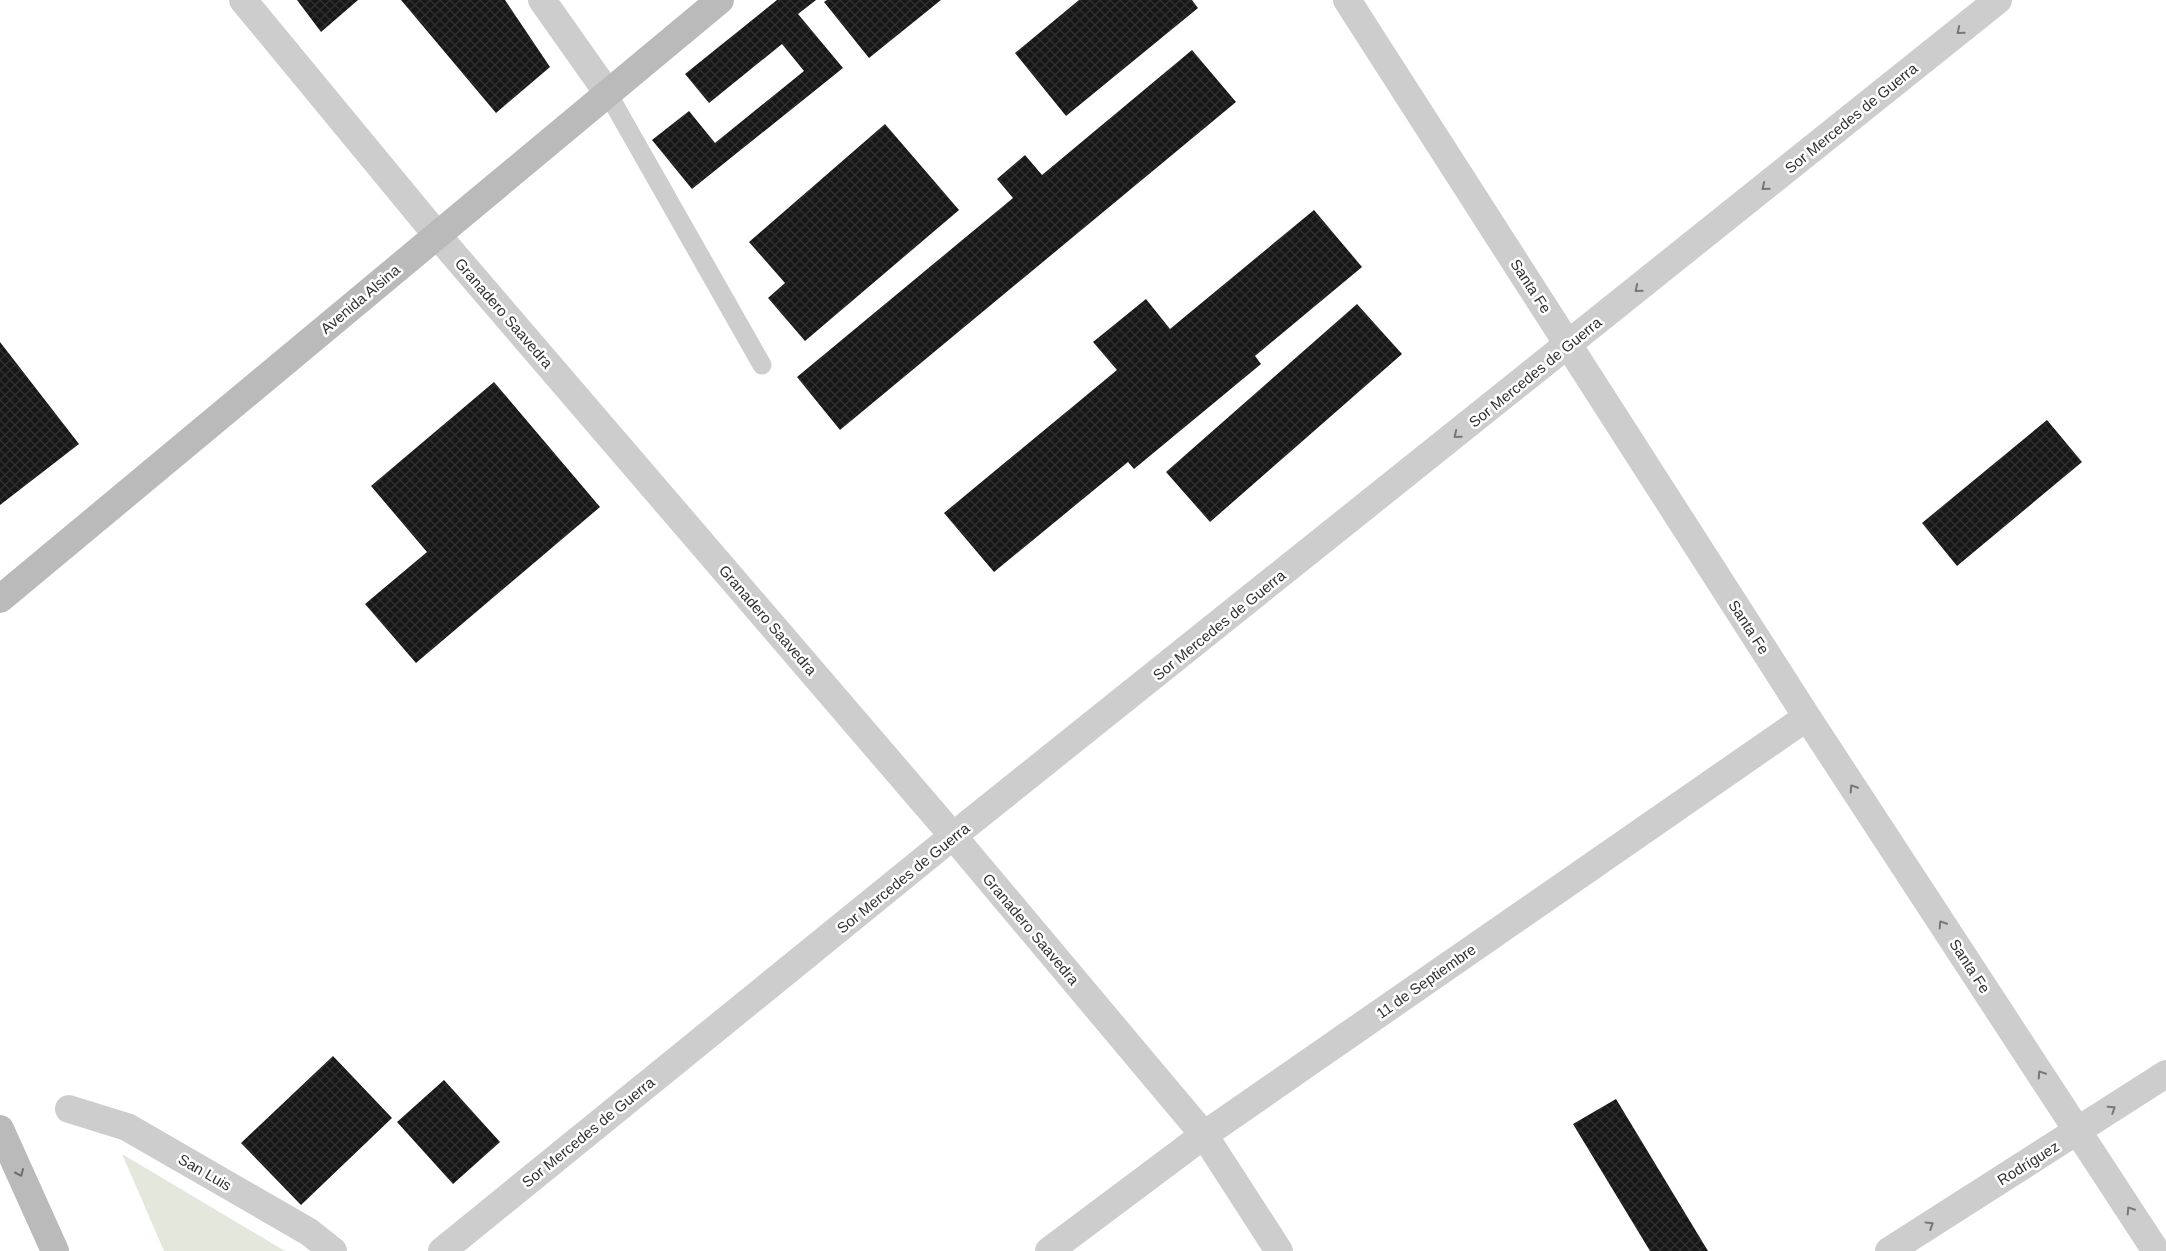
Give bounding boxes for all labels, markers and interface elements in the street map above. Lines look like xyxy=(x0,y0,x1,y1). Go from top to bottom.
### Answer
one-way arrow xyxy=(1956,25,1965,34)
street label: Sor Mercedes de Guerra xyxy=(1782,59,1921,177)
one-way arrow xyxy=(1762,182,1771,190)
street label: Granadero Saavedra xyxy=(452,255,557,372)
street label: Santa Fe xyxy=(1507,256,1555,316)
street label: Avenida Alsina xyxy=(317,261,404,337)
one-way arrow xyxy=(1635,284,1644,293)
street label: Sor Mercedes de Guerra xyxy=(1466,313,1605,431)
one-way arrow xyxy=(1454,429,1463,437)
street label: Granadero Saavedra xyxy=(716,562,821,679)
street label: Sor Mercedes de Guerra xyxy=(1150,566,1289,684)
street label: Santa Fe xyxy=(1725,597,1773,657)
one-way arrow xyxy=(1850,784,1859,793)
street label: Sor Mercedes de Guerra xyxy=(834,819,973,937)
street label: Granadero Saavedra xyxy=(979,870,1083,989)
one-way arrow xyxy=(1939,920,1948,929)
street label: Santa Fe xyxy=(1946,936,1994,996)
street label: 11 de Septiembre xyxy=(1373,940,1479,1022)
one-way arrow xyxy=(2038,1070,2047,1080)
street label: Sor Mercedes de Guerra xyxy=(519,1073,658,1191)
one-way arrow xyxy=(2106,1106,2115,1115)
street label: Rodríguez xyxy=(1994,1137,2062,1189)
street label: San Luis xyxy=(175,1150,235,1194)
one-way arrow xyxy=(14,1168,24,1177)
one-way arrow xyxy=(2126,1206,2136,1215)
one-way arrow xyxy=(1925,1222,1934,1231)

